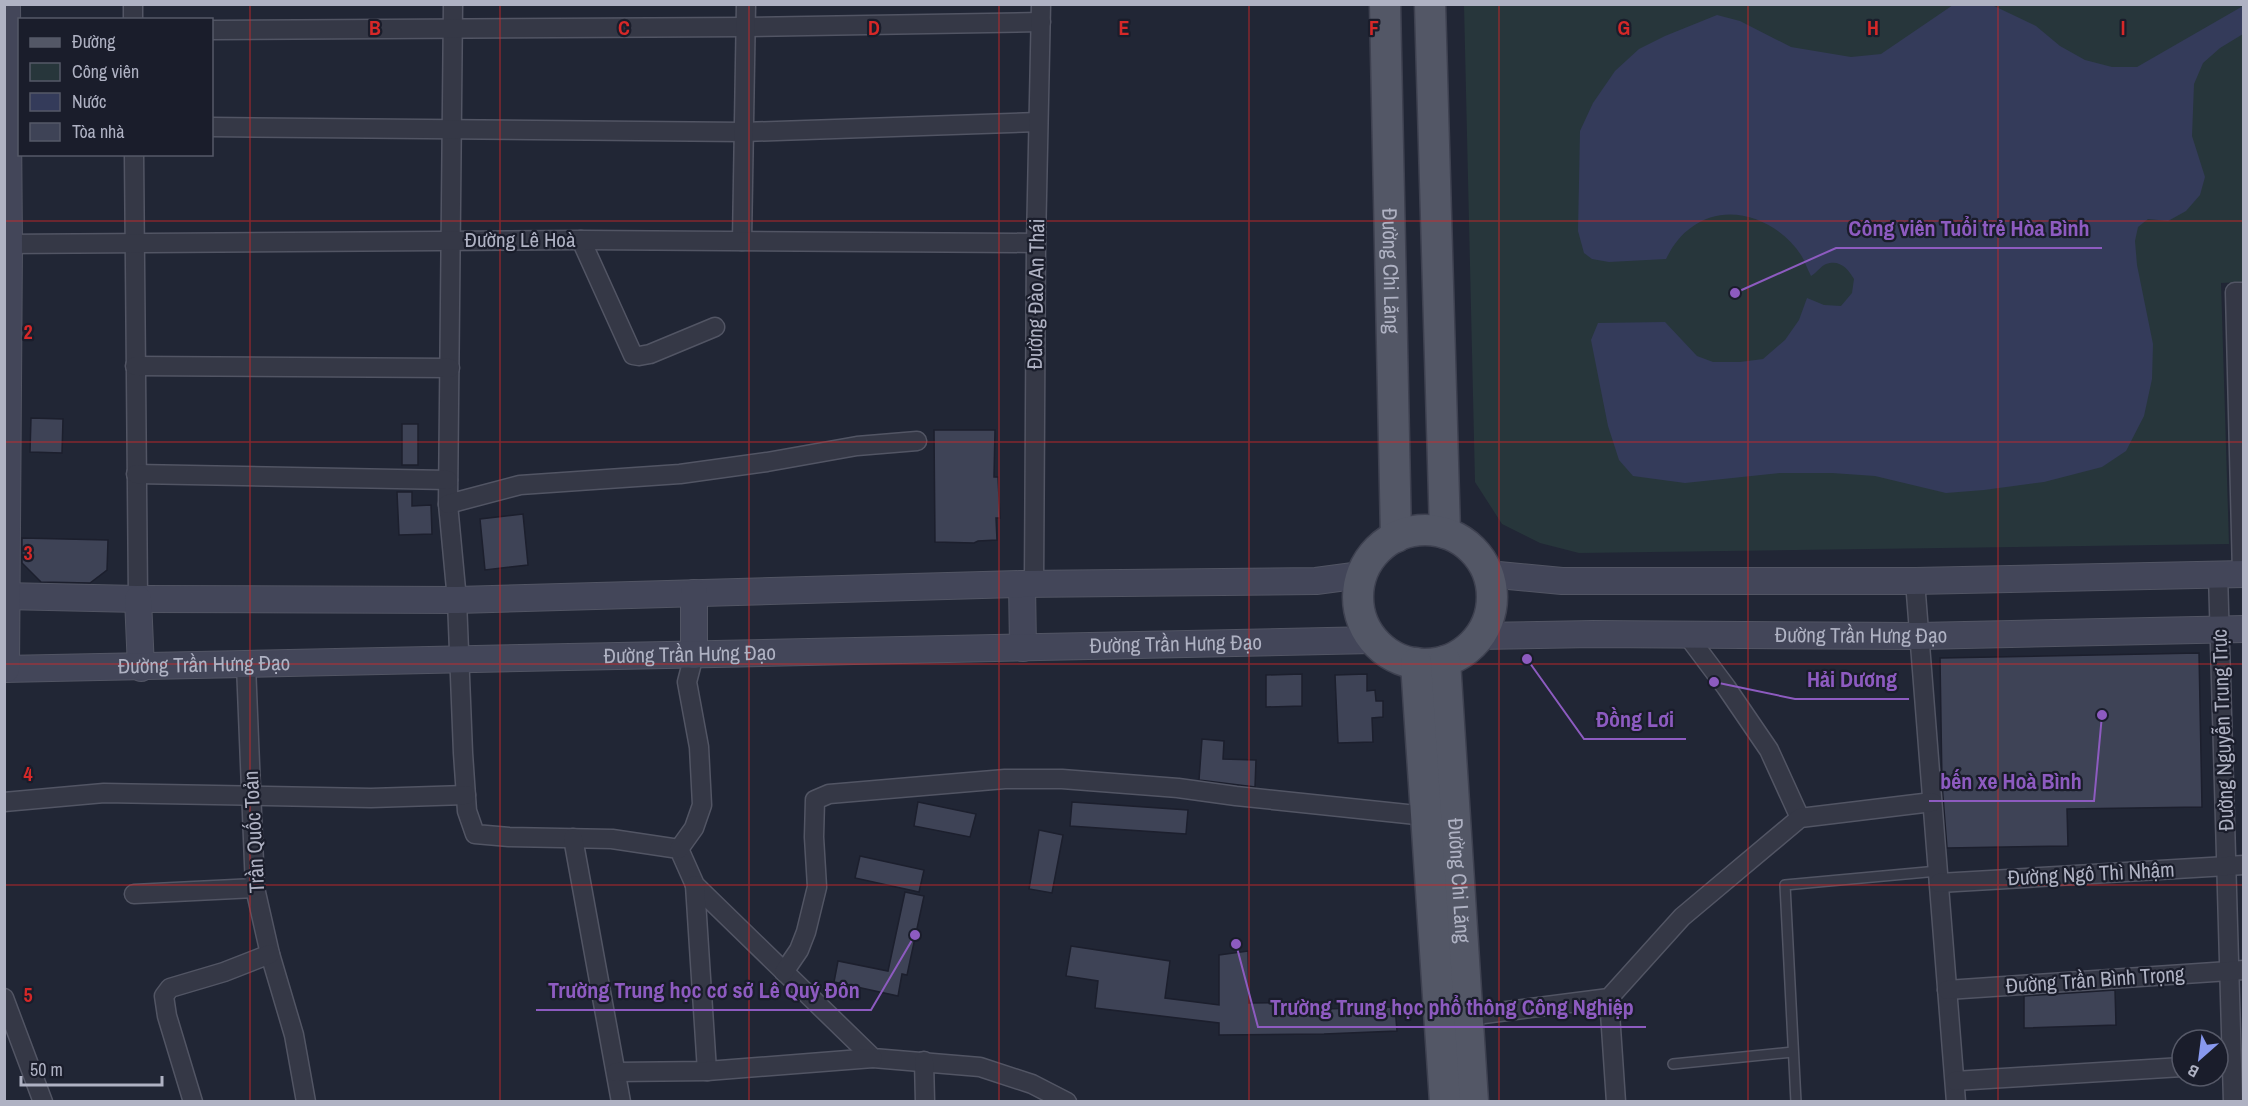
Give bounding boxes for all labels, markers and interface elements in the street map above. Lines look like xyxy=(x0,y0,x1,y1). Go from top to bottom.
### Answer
text: B xyxy=(369,14,381,41)
text: C xyxy=(618,14,630,41)
text: D xyxy=(868,14,880,41)
text: E xyxy=(1119,14,1130,41)
text: F xyxy=(1369,14,1379,41)
text: G xyxy=(1618,14,1630,41)
text: H xyxy=(1867,14,1879,41)
text: I xyxy=(2121,14,2125,41)
legend xyxy=(18,18,213,156)
text: Đường xyxy=(72,29,116,54)
text: Công viên xyxy=(72,59,139,84)
text: Nước xyxy=(72,89,106,114)
text: Tòa nhà xyxy=(72,119,125,144)
street label: Đường Chi Lăng xyxy=(1375,208,1407,334)
callout: Công viên Tuổi trẻ Hòa Bình xyxy=(1836,208,2102,248)
text: Công viên Tuổi trẻ Hòa Bình xyxy=(1848,213,2090,243)
street label: Đường Đào An Thái xyxy=(1020,218,1051,370)
street label: Đường Lê Hoà xyxy=(464,225,576,254)
text: 2 xyxy=(23,318,33,345)
text: 3 xyxy=(23,539,33,566)
street label: Đường Trần Hưng Đạo xyxy=(1775,620,1947,650)
street label: Đường Trần Hưng Đạo xyxy=(1089,627,1262,660)
street label: Đường Nguyễn Trung Trực xyxy=(2204,629,2241,831)
street label: Đường Trần Hưng Đạo xyxy=(603,638,776,670)
street label: Đường Trần Hưng Đạo xyxy=(117,648,290,681)
callout: Hải Dương xyxy=(1795,659,1909,699)
text: Hải Dương xyxy=(1807,664,1897,694)
callout: Đồng Lơi xyxy=(1584,699,1686,739)
text: Đồng Lơi xyxy=(1596,704,1674,734)
text: 4 xyxy=(23,760,33,787)
callout: bến xe Hoà Bình xyxy=(1929,761,2094,801)
text: bến xe Hoà Bình xyxy=(1940,766,2082,796)
street label: Trần Quốc Toản xyxy=(236,770,271,894)
street label: Đường Chi Lăng xyxy=(1441,817,1478,944)
street label: Đường Ngô Thì Nhậm xyxy=(2007,855,2175,892)
street label: Đường Trần Bình Trọng xyxy=(2005,959,2186,1000)
callout: Trường Trung học cơ sở Lê Quý Đôn xyxy=(536,970,871,1010)
text: Trường Trung học cơ sở Lê Quý Đôn xyxy=(548,975,860,1005)
text: 5 xyxy=(23,981,33,1008)
callout: Trường Trung học phổ thông Công Nghiệp xyxy=(1258,987,1646,1027)
text: Trường Trung học phổ thông Công Nghiệp xyxy=(1270,992,1634,1022)
north arrow xyxy=(2170,1028,2230,1088)
scale bar xyxy=(21,1049,162,1087)
text: 50 m xyxy=(30,1057,63,1082)
text: B xyxy=(2184,1059,2202,1083)

